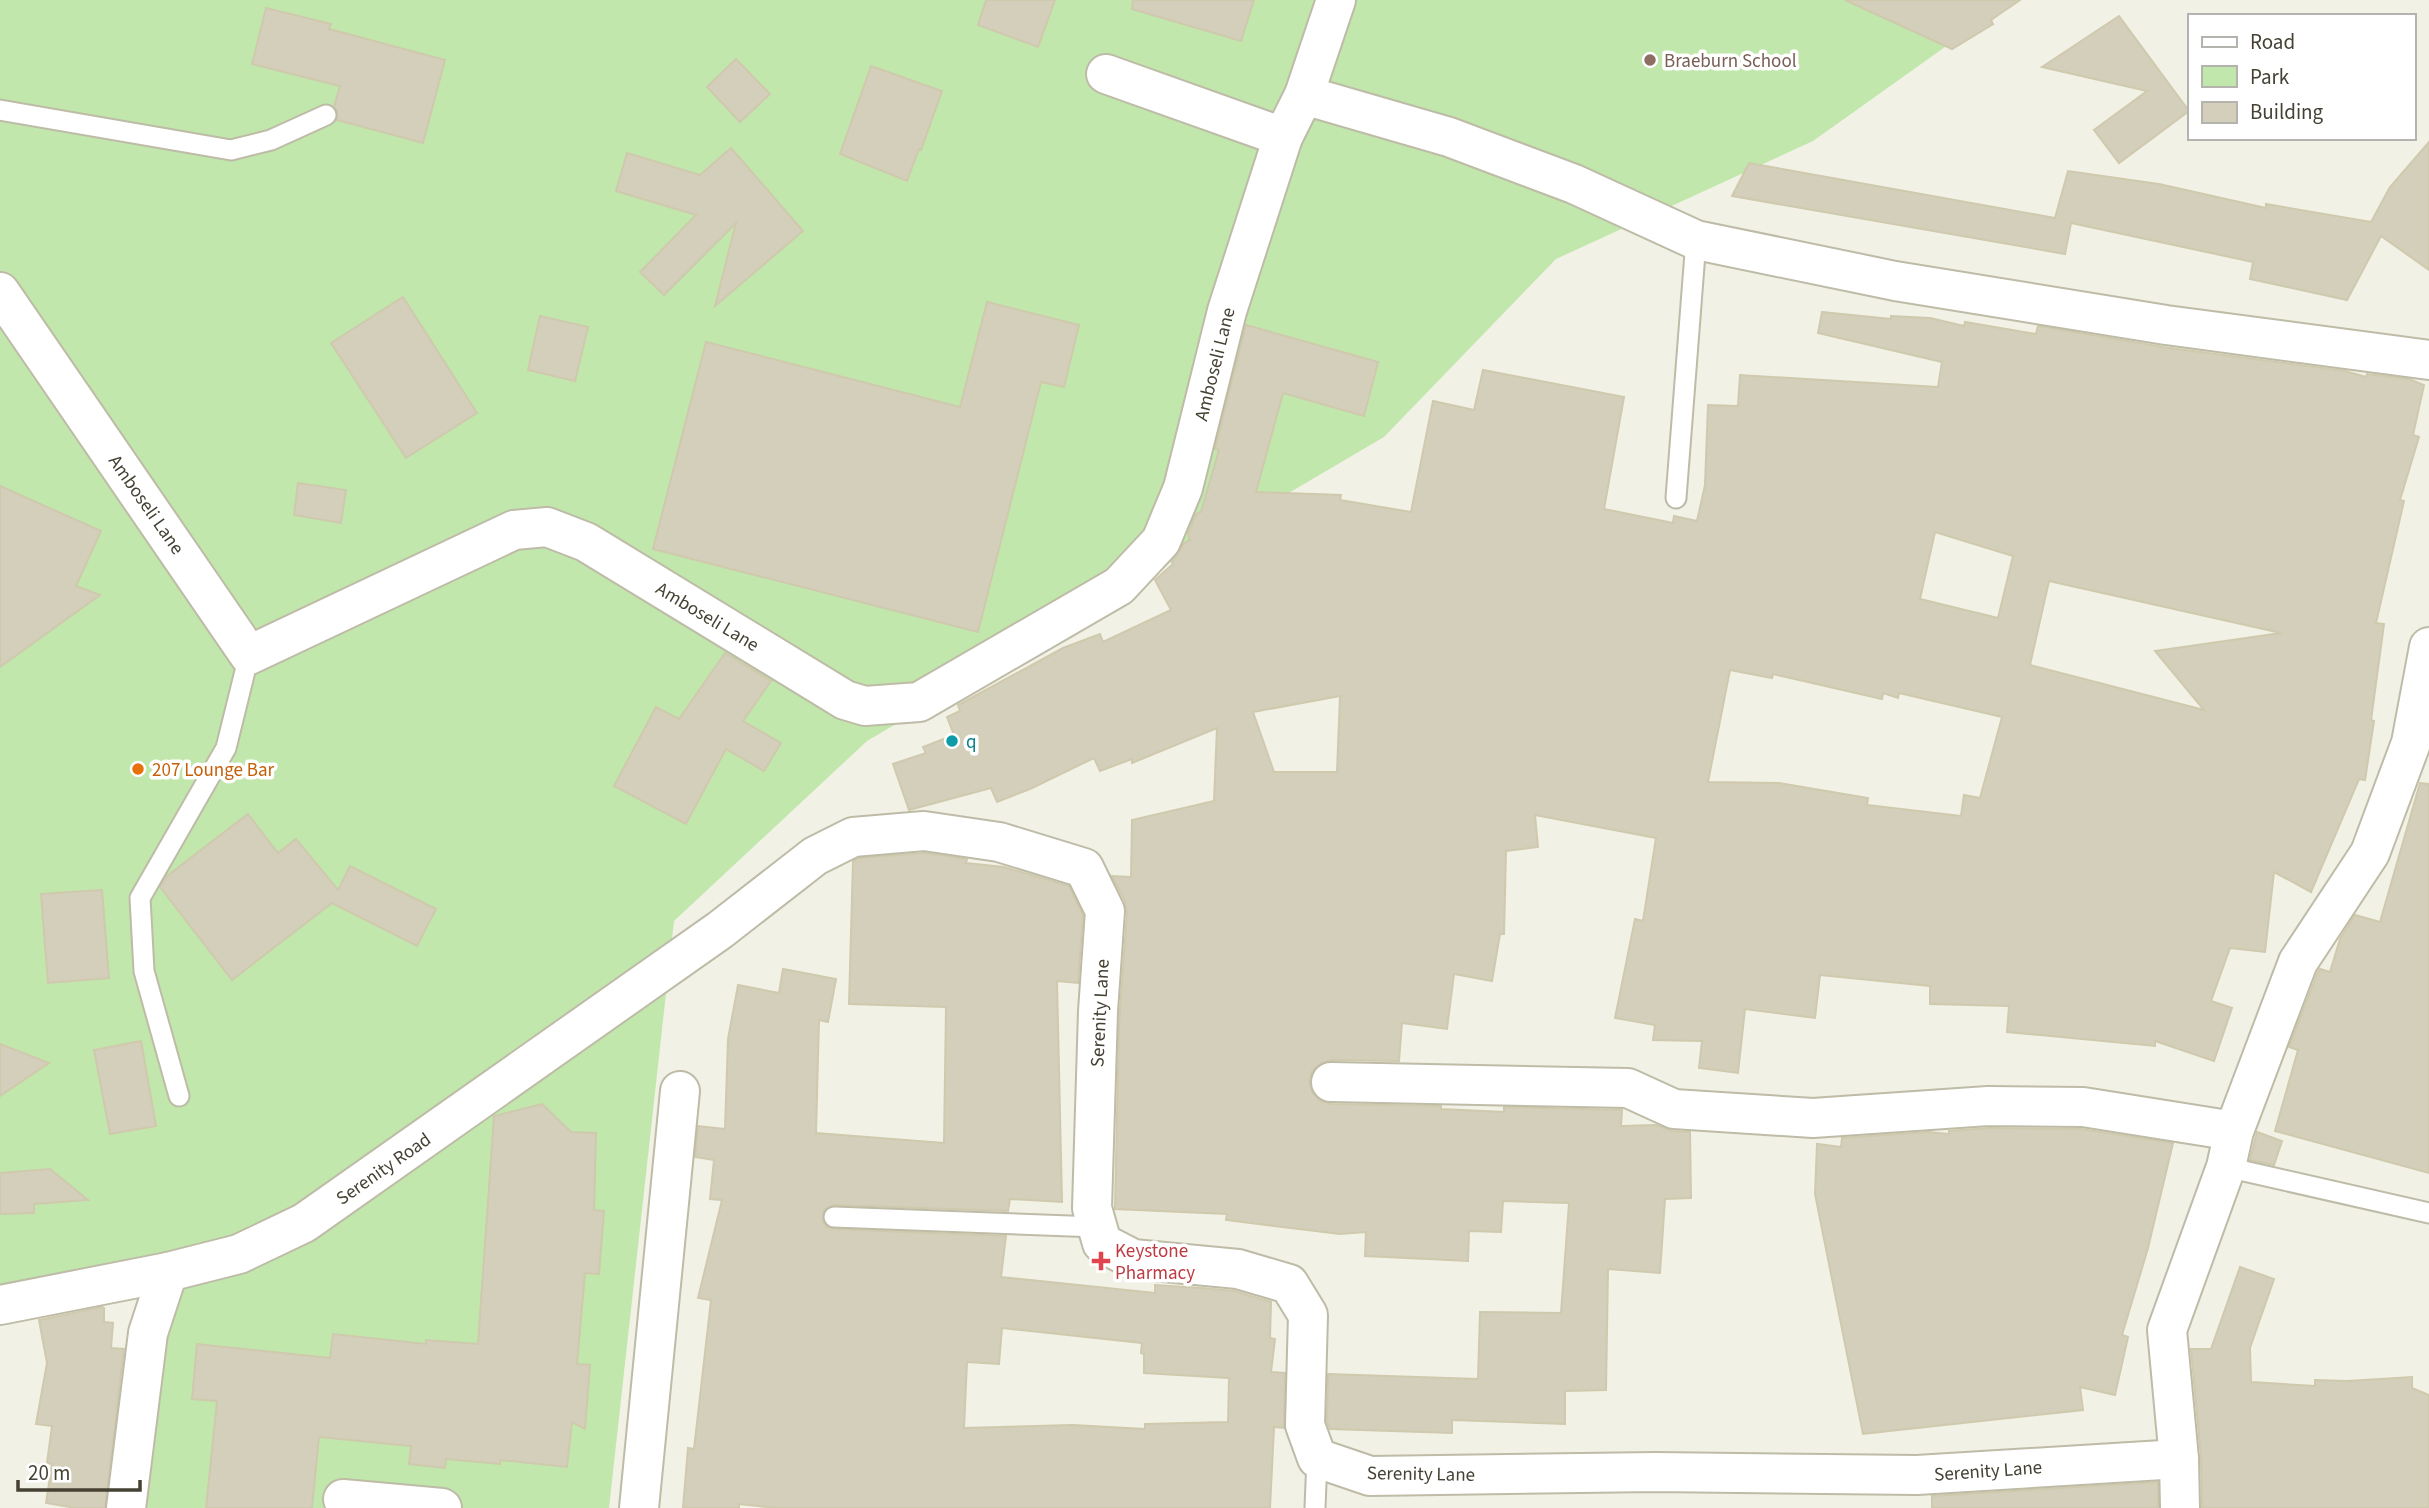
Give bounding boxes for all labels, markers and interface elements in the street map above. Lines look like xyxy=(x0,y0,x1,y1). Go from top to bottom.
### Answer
legend xyxy=(2188,14,2415,140)
text: Road xyxy=(2250,27,2295,57)
place label: Braeburn School xyxy=(1664,48,1797,75)
marker: Braeburn School xyxy=(1642,52,1658,68)
text: Park xyxy=(2250,62,2290,92)
text: Building xyxy=(2250,97,2324,127)
street label: Amboseli Lane xyxy=(1188,305,1243,424)
street label: Amboseli Lane xyxy=(101,450,190,560)
street label: Amboseli Lane xyxy=(650,576,764,659)
place label: q xyxy=(966,729,977,756)
marker: q xyxy=(944,733,960,749)
place label: 207 Lounge Bar xyxy=(152,757,274,784)
marker: 207 Lounge Bar xyxy=(130,761,146,777)
street label: Serenity Lane xyxy=(1084,958,1117,1068)
street label: Serenity Road xyxy=(331,1127,437,1212)
place label: Keystone Pharmacy xyxy=(1115,1238,1195,1287)
marker: Keystone Pharmacy xyxy=(1093,1253,1109,1269)
scale bar xyxy=(18,1448,140,1492)
street label: Serenity Lane xyxy=(1933,1454,2043,1489)
text: 20 m xyxy=(28,1458,70,1488)
street label: Serenity Lane xyxy=(1367,1460,1475,1489)

